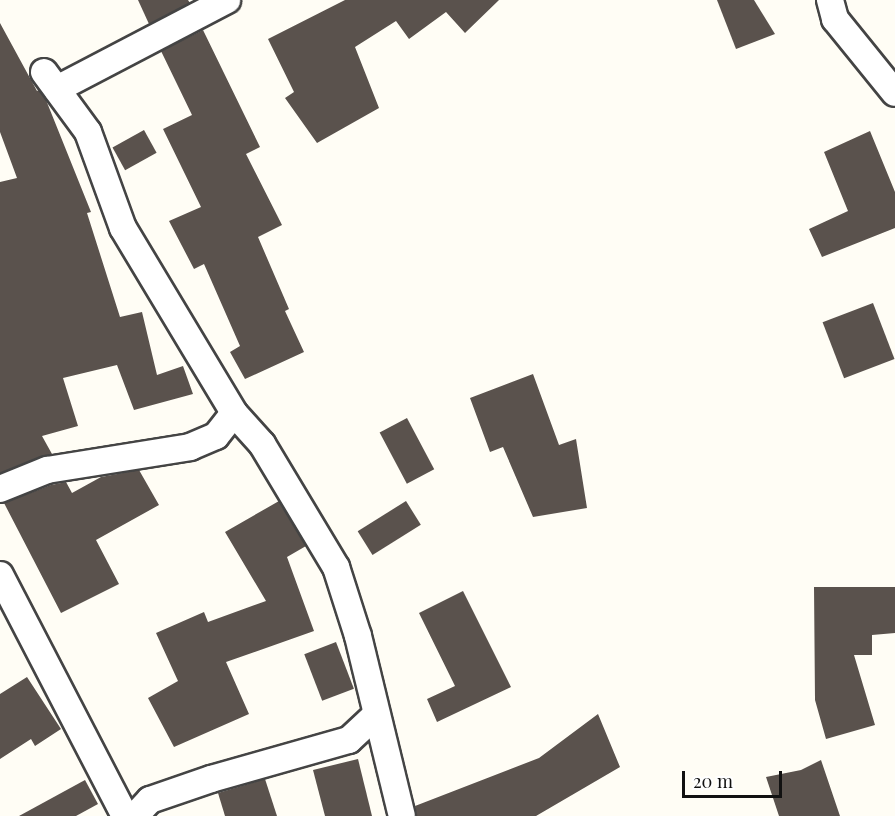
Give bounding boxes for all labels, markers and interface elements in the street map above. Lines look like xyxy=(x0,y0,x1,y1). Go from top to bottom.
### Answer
scale bar xyxy=(685,759,786,797)
text: 20 m xyxy=(693,769,733,793)

